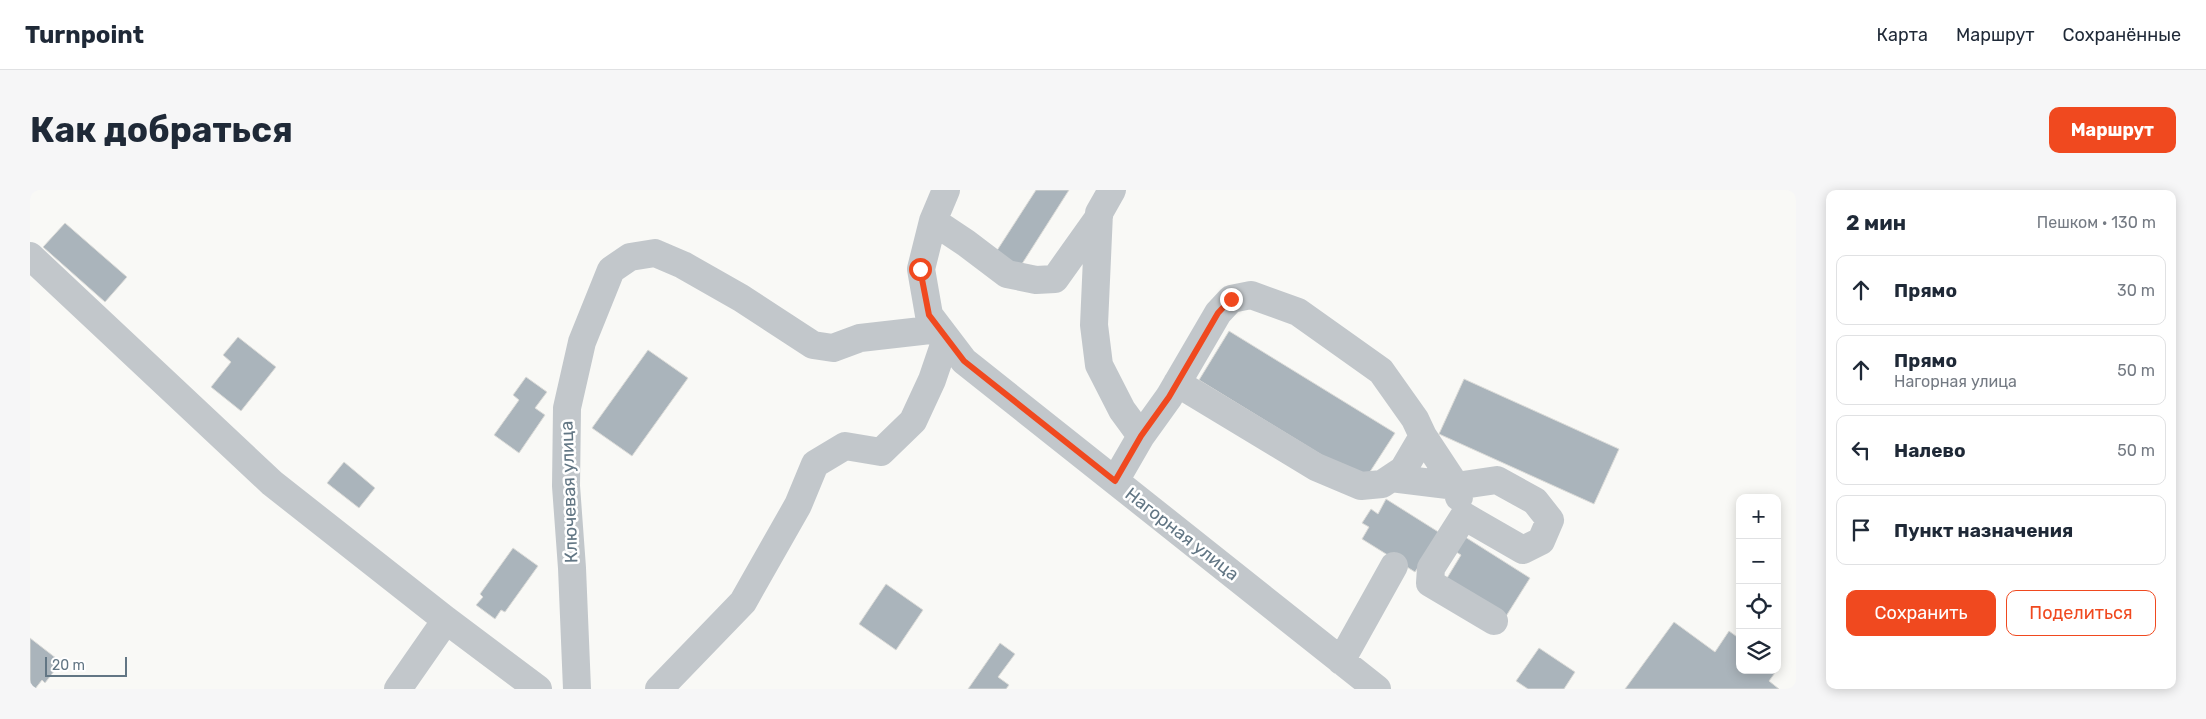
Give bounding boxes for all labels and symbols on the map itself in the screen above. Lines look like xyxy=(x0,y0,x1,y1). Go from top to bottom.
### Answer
route start xyxy=(909,258,932,281)
route end xyxy=(1220,288,1243,311)
street label: Ключевая улица xyxy=(556,421,582,563)
street label: Нагорная улица xyxy=(1121,483,1243,585)
scale bar xyxy=(45,654,128,677)

